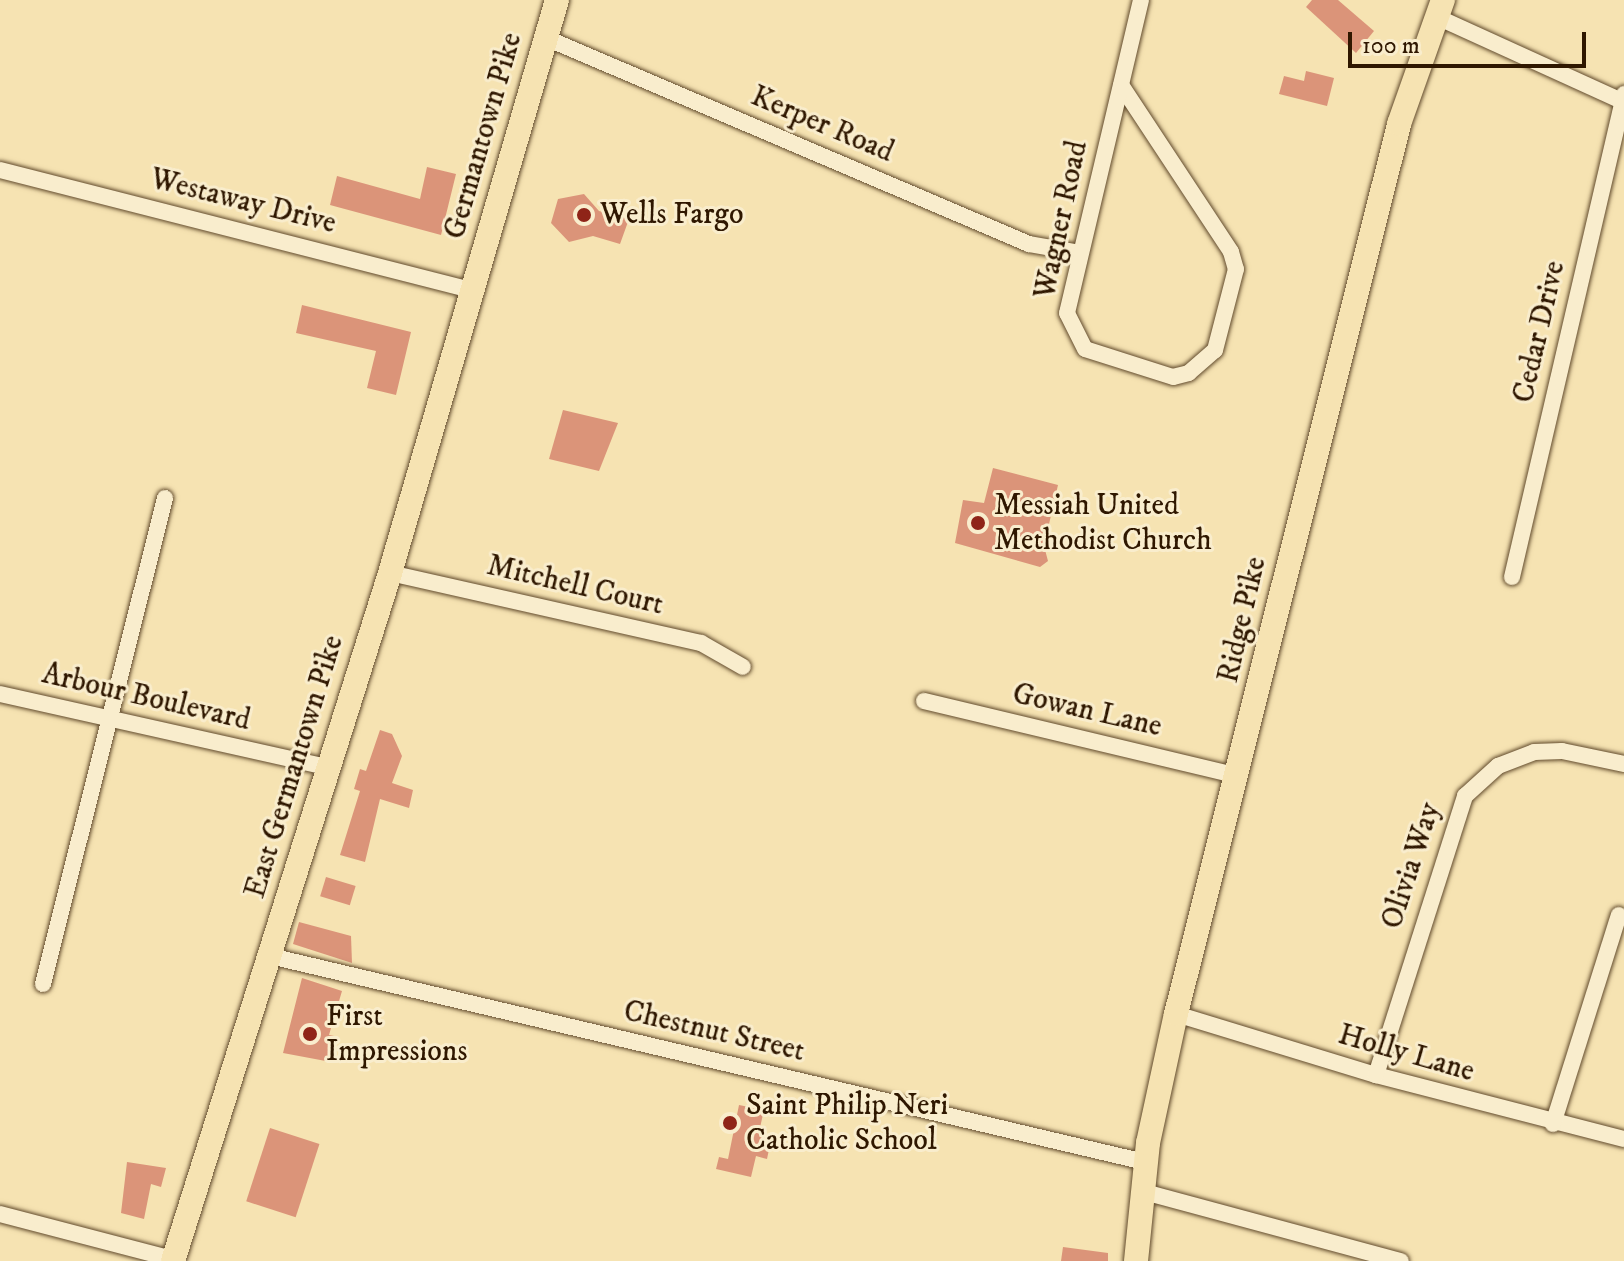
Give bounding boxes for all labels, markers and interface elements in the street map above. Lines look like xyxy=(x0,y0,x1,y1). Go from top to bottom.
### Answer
scale bar xyxy=(1352,16,1590,66)
street label: Germantown Pike xyxy=(437,29,531,243)
text: 100 m xyxy=(1362,31,1420,61)
street label: Kerper Road xyxy=(745,79,899,171)
street label: Wagner Road xyxy=(1028,138,1096,302)
street label: Westaway Drive xyxy=(147,162,339,242)
place label: Wells Fargo xyxy=(600,197,744,233)
marker: Wells Fargo xyxy=(575,206,593,224)
street label: Cedar Drive xyxy=(1506,258,1574,406)
place label: Messiah United Methodist Church xyxy=(994,488,1212,558)
marker: Messiah United Methodist Church xyxy=(969,514,987,532)
street label: Mitchell Court xyxy=(483,548,667,624)
street label: Ridge Pike xyxy=(1211,553,1275,687)
street label: East Germantown Pike xyxy=(238,631,352,903)
street label: Arbour Boulevard xyxy=(38,657,254,739)
street label: Gowan Lane xyxy=(1009,676,1165,746)
street label: Olivia Way xyxy=(1375,798,1449,934)
street label: Chestnut Street xyxy=(620,994,808,1070)
place label: First Impressions xyxy=(326,999,467,1070)
street label: Holly Lane xyxy=(1334,1017,1478,1091)
marker: First Impressions xyxy=(301,1025,319,1043)
place label: Saint Philip Neri Catholic School xyxy=(746,1088,948,1158)
marker: Saint Philip Neri Catholic School xyxy=(721,1114,739,1132)

